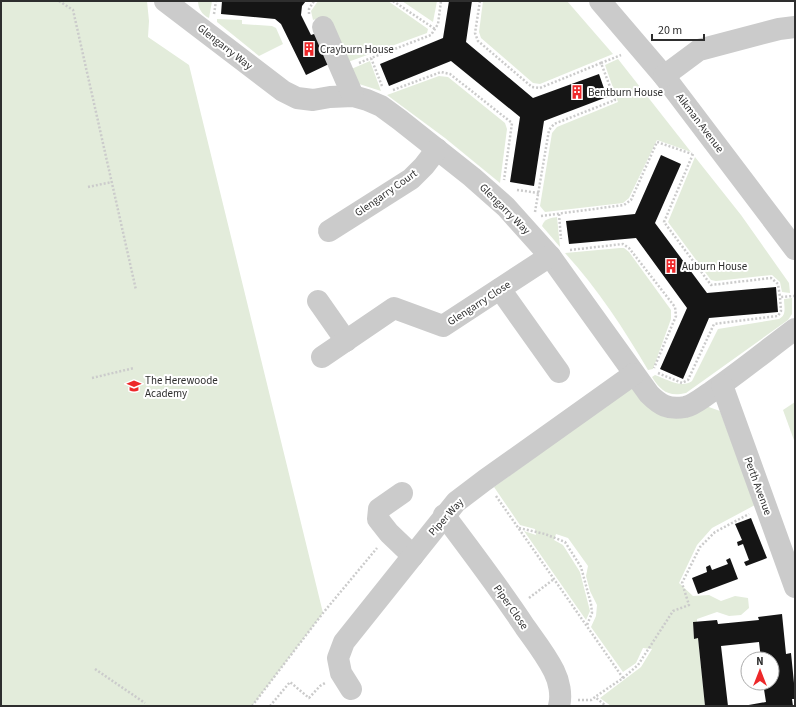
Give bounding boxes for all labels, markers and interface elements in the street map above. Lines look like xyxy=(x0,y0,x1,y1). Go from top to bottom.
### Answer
scale bar xyxy=(652,16,704,42)
street label: Glengarry Way xyxy=(194,21,256,73)
text: 20 m xyxy=(658,22,682,39)
building icon: Crayburn House xyxy=(301,41,317,57)
place label: Crayburn House xyxy=(320,42,394,57)
building icon: Bentburn House xyxy=(569,84,585,100)
place label: Bentburn House xyxy=(588,85,663,100)
street label: Aikman Avenue xyxy=(673,90,728,156)
street label: Glengarry Court xyxy=(352,166,420,220)
street label: Glengarry Way xyxy=(476,180,534,238)
building icon: Auburn House xyxy=(663,258,679,274)
place label: Auburn House xyxy=(682,259,748,274)
street label: Glengarry Close xyxy=(445,277,514,329)
place label: The Herewoode Academy xyxy=(145,373,218,401)
school or university icon: The Herewoode Academy xyxy=(126,378,142,394)
street label: Perth Avenue xyxy=(741,455,776,518)
street label: Piper Way xyxy=(425,495,467,539)
street label: Piper Close xyxy=(490,582,532,633)
north arrow xyxy=(740,651,780,691)
text: N xyxy=(756,654,764,669)

